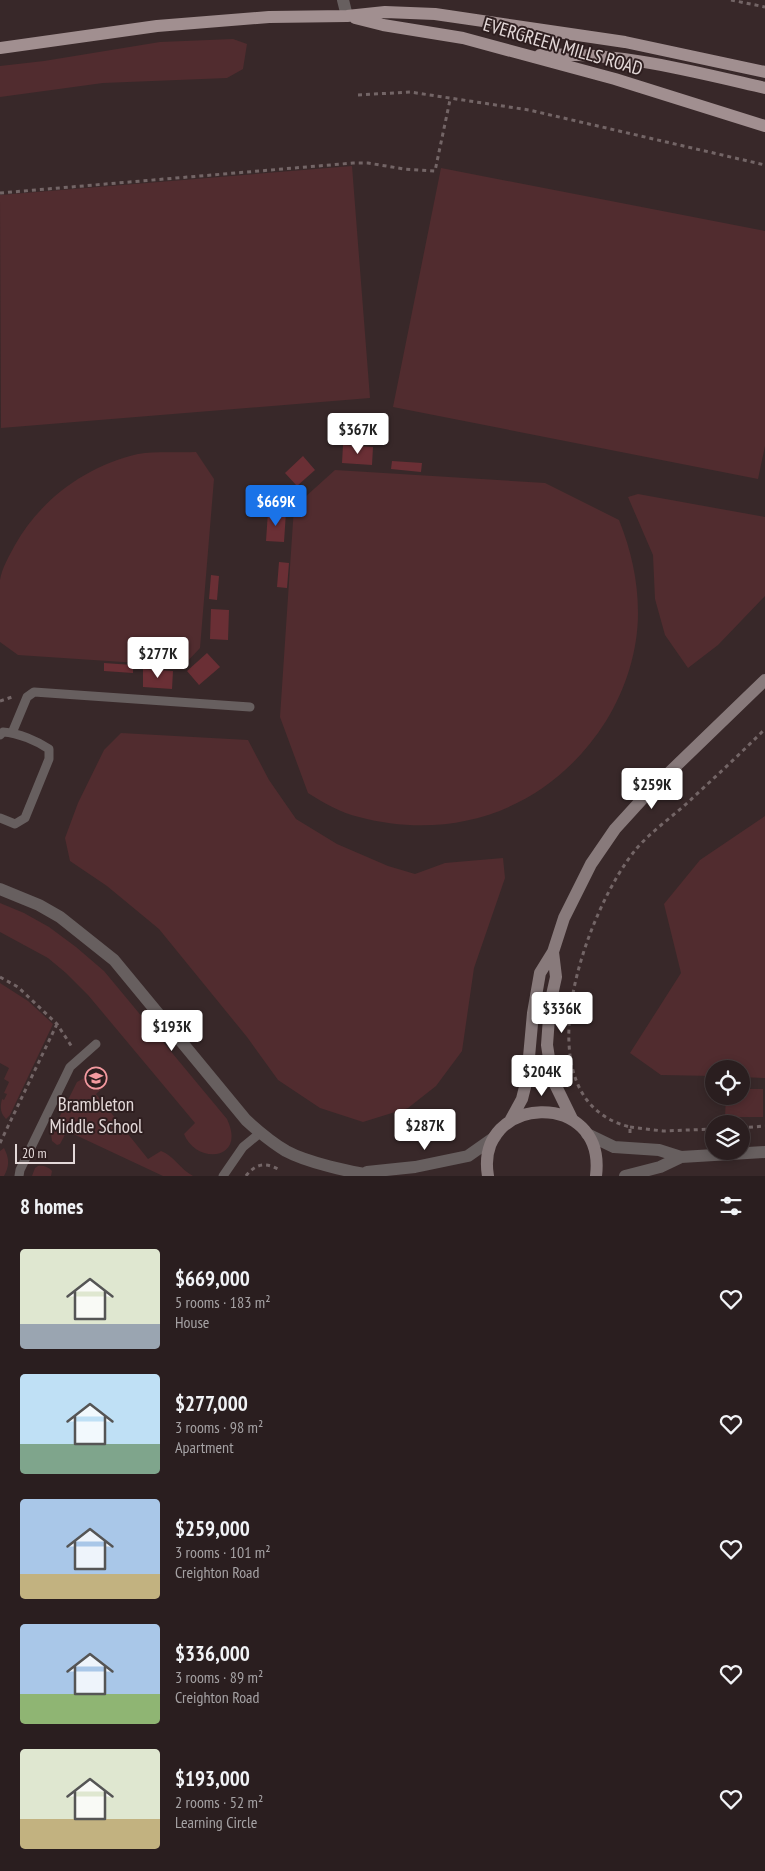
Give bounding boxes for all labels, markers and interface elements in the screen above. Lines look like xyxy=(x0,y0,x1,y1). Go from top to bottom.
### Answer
street label: EVERGREEN MILLS ROAD xyxy=(481,12,646,80)
pin: $367K xyxy=(323,412,393,455)
text: $367K xyxy=(339,419,377,439)
pin: $669K xyxy=(241,484,311,527)
text: $669K xyxy=(257,491,295,511)
pin: $277K xyxy=(123,636,193,679)
text: $277K xyxy=(139,643,177,663)
pin: $259K xyxy=(617,768,687,810)
text: $259K xyxy=(633,774,671,794)
pin: $336K xyxy=(527,992,597,1034)
text: $336K xyxy=(543,998,581,1018)
pin: $193K xyxy=(137,1010,207,1052)
text: $193K xyxy=(153,1016,191,1036)
pin: $204K xyxy=(507,1054,577,1097)
map controls xyxy=(705,1060,750,1160)
button: locate xyxy=(705,1060,750,1105)
text: $204K xyxy=(523,1061,561,1081)
school or university icon: Brambleton Middle School xyxy=(84,1066,108,1090)
place label: Brambleton Middle School xyxy=(49,1092,143,1138)
pin: $287K xyxy=(390,1108,460,1151)
text: $287K xyxy=(406,1115,444,1135)
button: layers xyxy=(705,1115,750,1160)
scale bar xyxy=(15,1141,75,1164)
text: 20 m xyxy=(22,1144,47,1162)
icon: filters xyxy=(717,1192,745,1220)
text: 8 homes xyxy=(20,1193,83,1220)
text: $669,000 xyxy=(175,1265,250,1292)
icon: home xyxy=(60,1269,120,1329)
icon: heart xyxy=(717,1285,745,1313)
text: 5 rooms · 183 m² xyxy=(175,1292,271,1312)
text: House xyxy=(175,1312,209,1332)
text: $277,000 xyxy=(175,1390,248,1417)
icon: home xyxy=(60,1394,120,1454)
icon: heart xyxy=(717,1410,745,1438)
text: 3 rooms · 98 m² xyxy=(175,1417,263,1437)
text: Apartment xyxy=(175,1437,234,1457)
text: $259,000 xyxy=(175,1515,250,1542)
icon: home xyxy=(60,1519,120,1579)
icon: heart xyxy=(717,1535,745,1563)
text: 3 rooms · 101 m² xyxy=(175,1542,271,1562)
text: Creighton Road xyxy=(175,1562,259,1582)
text: $336,000 xyxy=(175,1640,250,1667)
icon: home xyxy=(60,1644,120,1704)
icon: heart xyxy=(717,1660,745,1688)
text: 3 rooms · 89 m² xyxy=(175,1667,263,1687)
text: Creighton Road xyxy=(175,1687,259,1707)
text: $193,000 xyxy=(175,1765,250,1792)
icon: home xyxy=(60,1769,120,1829)
icon: heart xyxy=(717,1785,745,1813)
text: 2 rooms · 52 m² xyxy=(175,1792,263,1812)
text: Learning Circle xyxy=(175,1812,257,1832)

